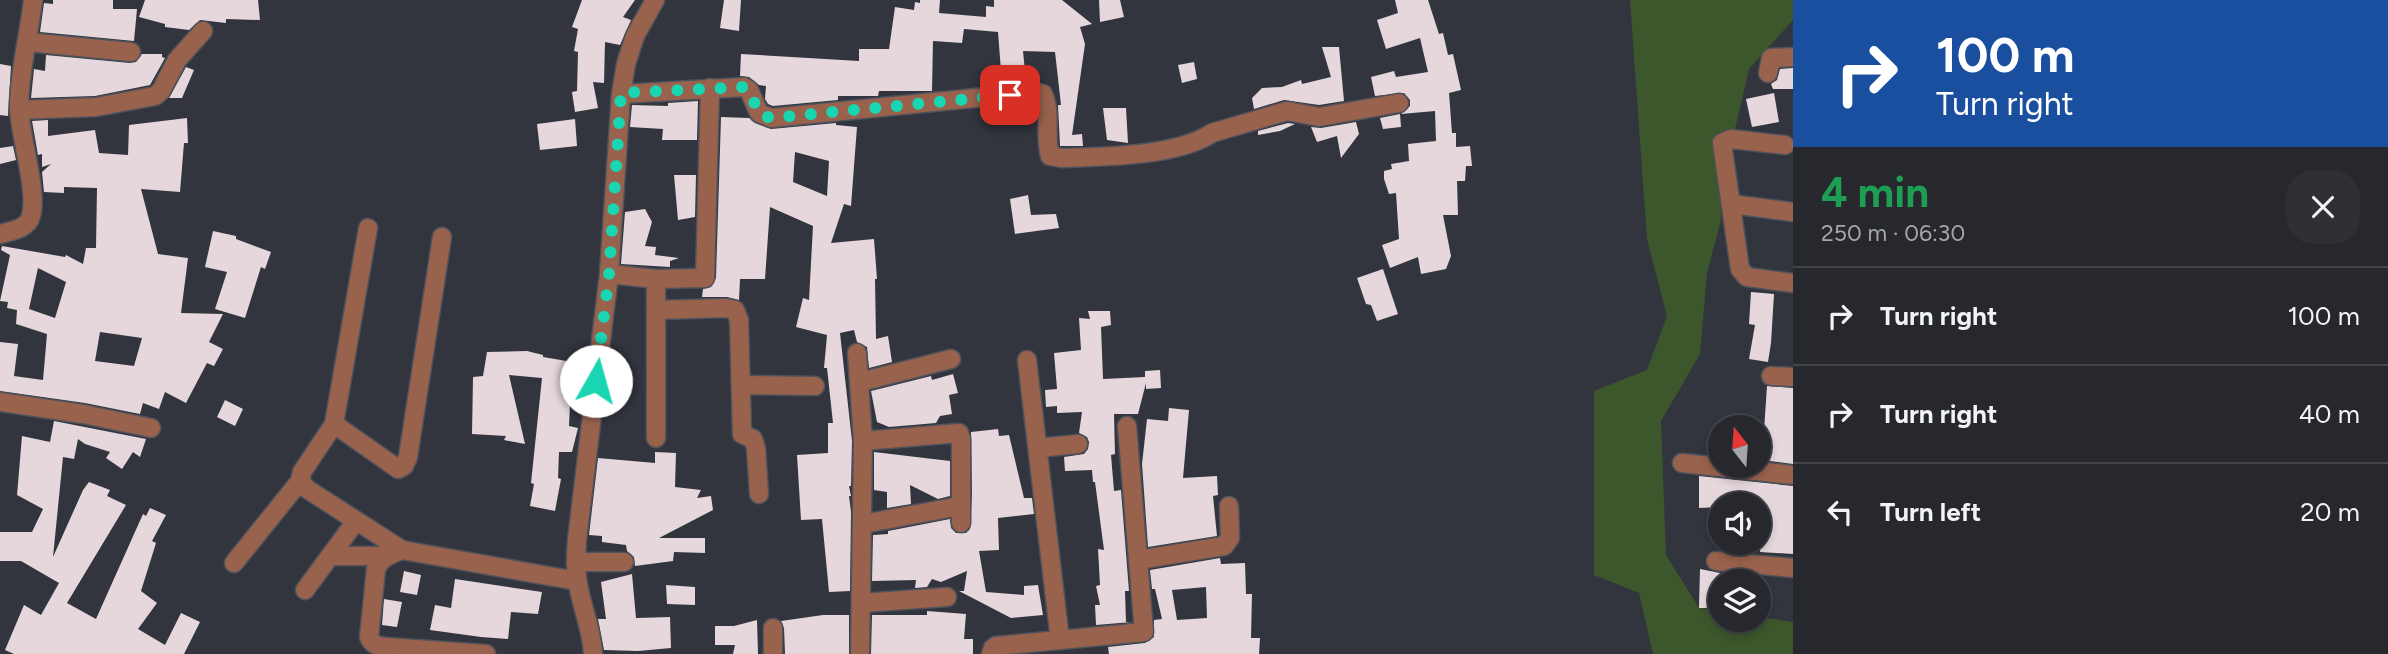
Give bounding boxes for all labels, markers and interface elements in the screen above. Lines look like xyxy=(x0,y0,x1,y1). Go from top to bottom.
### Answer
text: 100 m xyxy=(1936,25,2075,84)
icon: right xyxy=(1821,28,1912,119)
pin xyxy=(980,65,1040,125)
icon: arrive xyxy=(991,76,1029,114)
text: Turn right xyxy=(1936,85,2074,123)
text: 4 min xyxy=(1821,167,1929,218)
button: close xyxy=(2286,170,2360,244)
text: 250 m · 06:30 xyxy=(1821,219,1965,247)
icon: right xyxy=(1821,297,1859,335)
text: Turn right xyxy=(1880,300,1997,332)
text: 100 m xyxy=(2287,300,2360,332)
position arrow xyxy=(559,344,633,418)
icon: right xyxy=(1821,395,1859,433)
text: Turn right xyxy=(1880,398,1997,430)
text: 40 m xyxy=(2299,398,2360,430)
north arrow xyxy=(1708,415,1771,478)
map controls xyxy=(1708,415,1771,632)
button: sound xyxy=(1708,492,1771,555)
icon: left xyxy=(1821,493,1859,531)
text: Turn left xyxy=(1880,496,1981,528)
text: 20 m xyxy=(2300,496,2360,528)
button: layers xyxy=(1708,569,1771,632)

